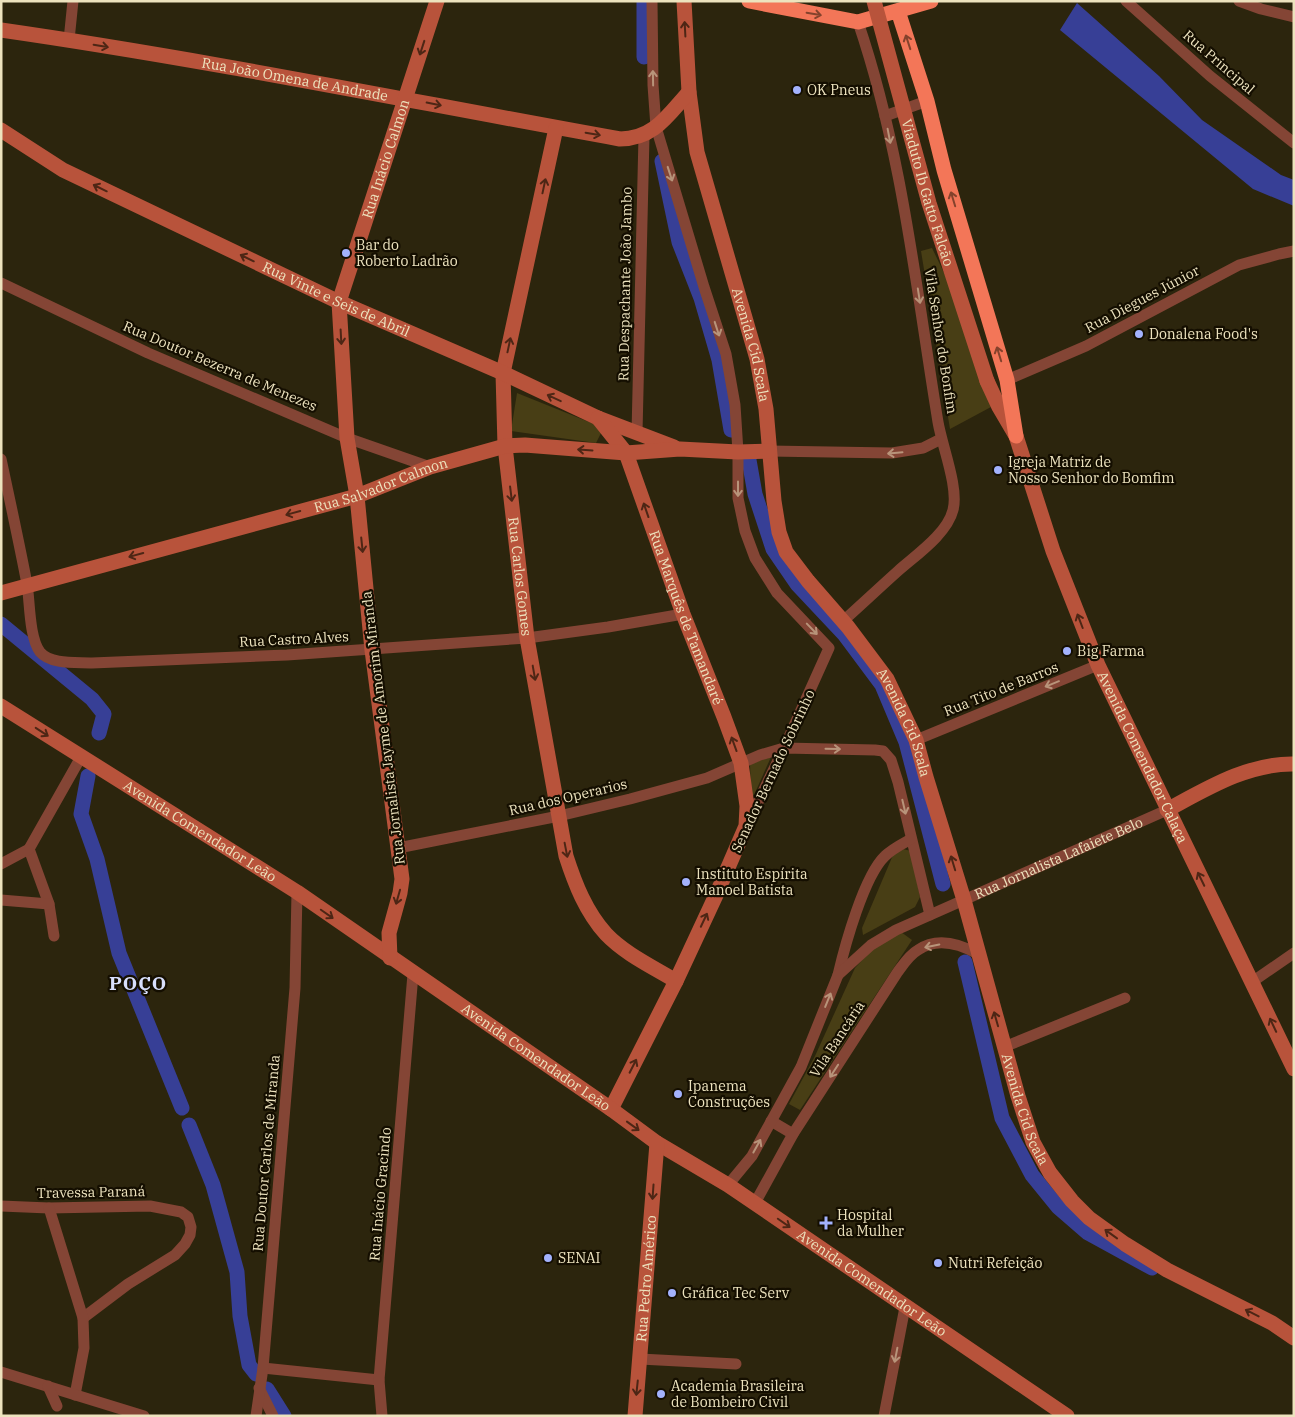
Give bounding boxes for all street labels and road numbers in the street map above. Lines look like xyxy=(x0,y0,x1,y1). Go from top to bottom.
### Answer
street label: Rua Principal xyxy=(1179,26,1259,98)
street label: Rua João Omena de Andrade xyxy=(200,53,390,105)
street label: Rua Inácio Calmon xyxy=(358,97,413,221)
street label: Viaduto Ib Gatto Falcão xyxy=(898,117,958,268)
street label: Rua Despachante João Jambo xyxy=(614,186,636,381)
street label: Rua Vinte e Seis de Abril xyxy=(260,258,413,341)
street label: Rua Diegues Júnior xyxy=(1082,261,1203,337)
street label: Vila Senhor do Bonfim xyxy=(921,267,961,415)
street label: Avenida Cid Scala xyxy=(728,286,774,404)
street label: Rua Doutor Bezerra de Menezes xyxy=(120,317,320,415)
street label: Rua Salvador Calmon xyxy=(312,453,450,516)
street label: Rua Carlos Gomes xyxy=(504,516,536,637)
street label: Rua Marquês de Tamandaré xyxy=(645,528,727,707)
street label: Rua Jornalista Jayme de Amorim Miranda xyxy=(357,590,409,866)
street label: Rua Castro Alves xyxy=(239,627,349,651)
street label: Rua Tito de Barros xyxy=(941,658,1061,720)
street label: Avenida Cid Scala xyxy=(873,664,935,779)
street label: Avenida Comendador Calaça xyxy=(1093,668,1192,846)
street label: Senador Bernado Sobrinho xyxy=(727,686,819,856)
street label: Rua dos Operarios xyxy=(507,775,629,819)
street label: Avenida Comendador Leão xyxy=(120,776,280,886)
street label: Rua Jornalista Lafaiete Belo xyxy=(972,813,1146,903)
street label: Vila Bancária xyxy=(806,997,869,1081)
street label: Avenida Comendador Leão xyxy=(458,999,614,1115)
street label: Avenida Cid Scala xyxy=(998,1051,1053,1169)
street label: Rua Doutor Carlos de Miranda xyxy=(248,1054,284,1252)
street label: Rua Inácio Gracindo xyxy=(365,1126,395,1262)
street label: Travessa Paraná xyxy=(37,1182,146,1202)
street label: Rua Pedro Américo xyxy=(632,1214,660,1342)
street label: Avenida Comendador Leão xyxy=(794,1226,950,1340)

